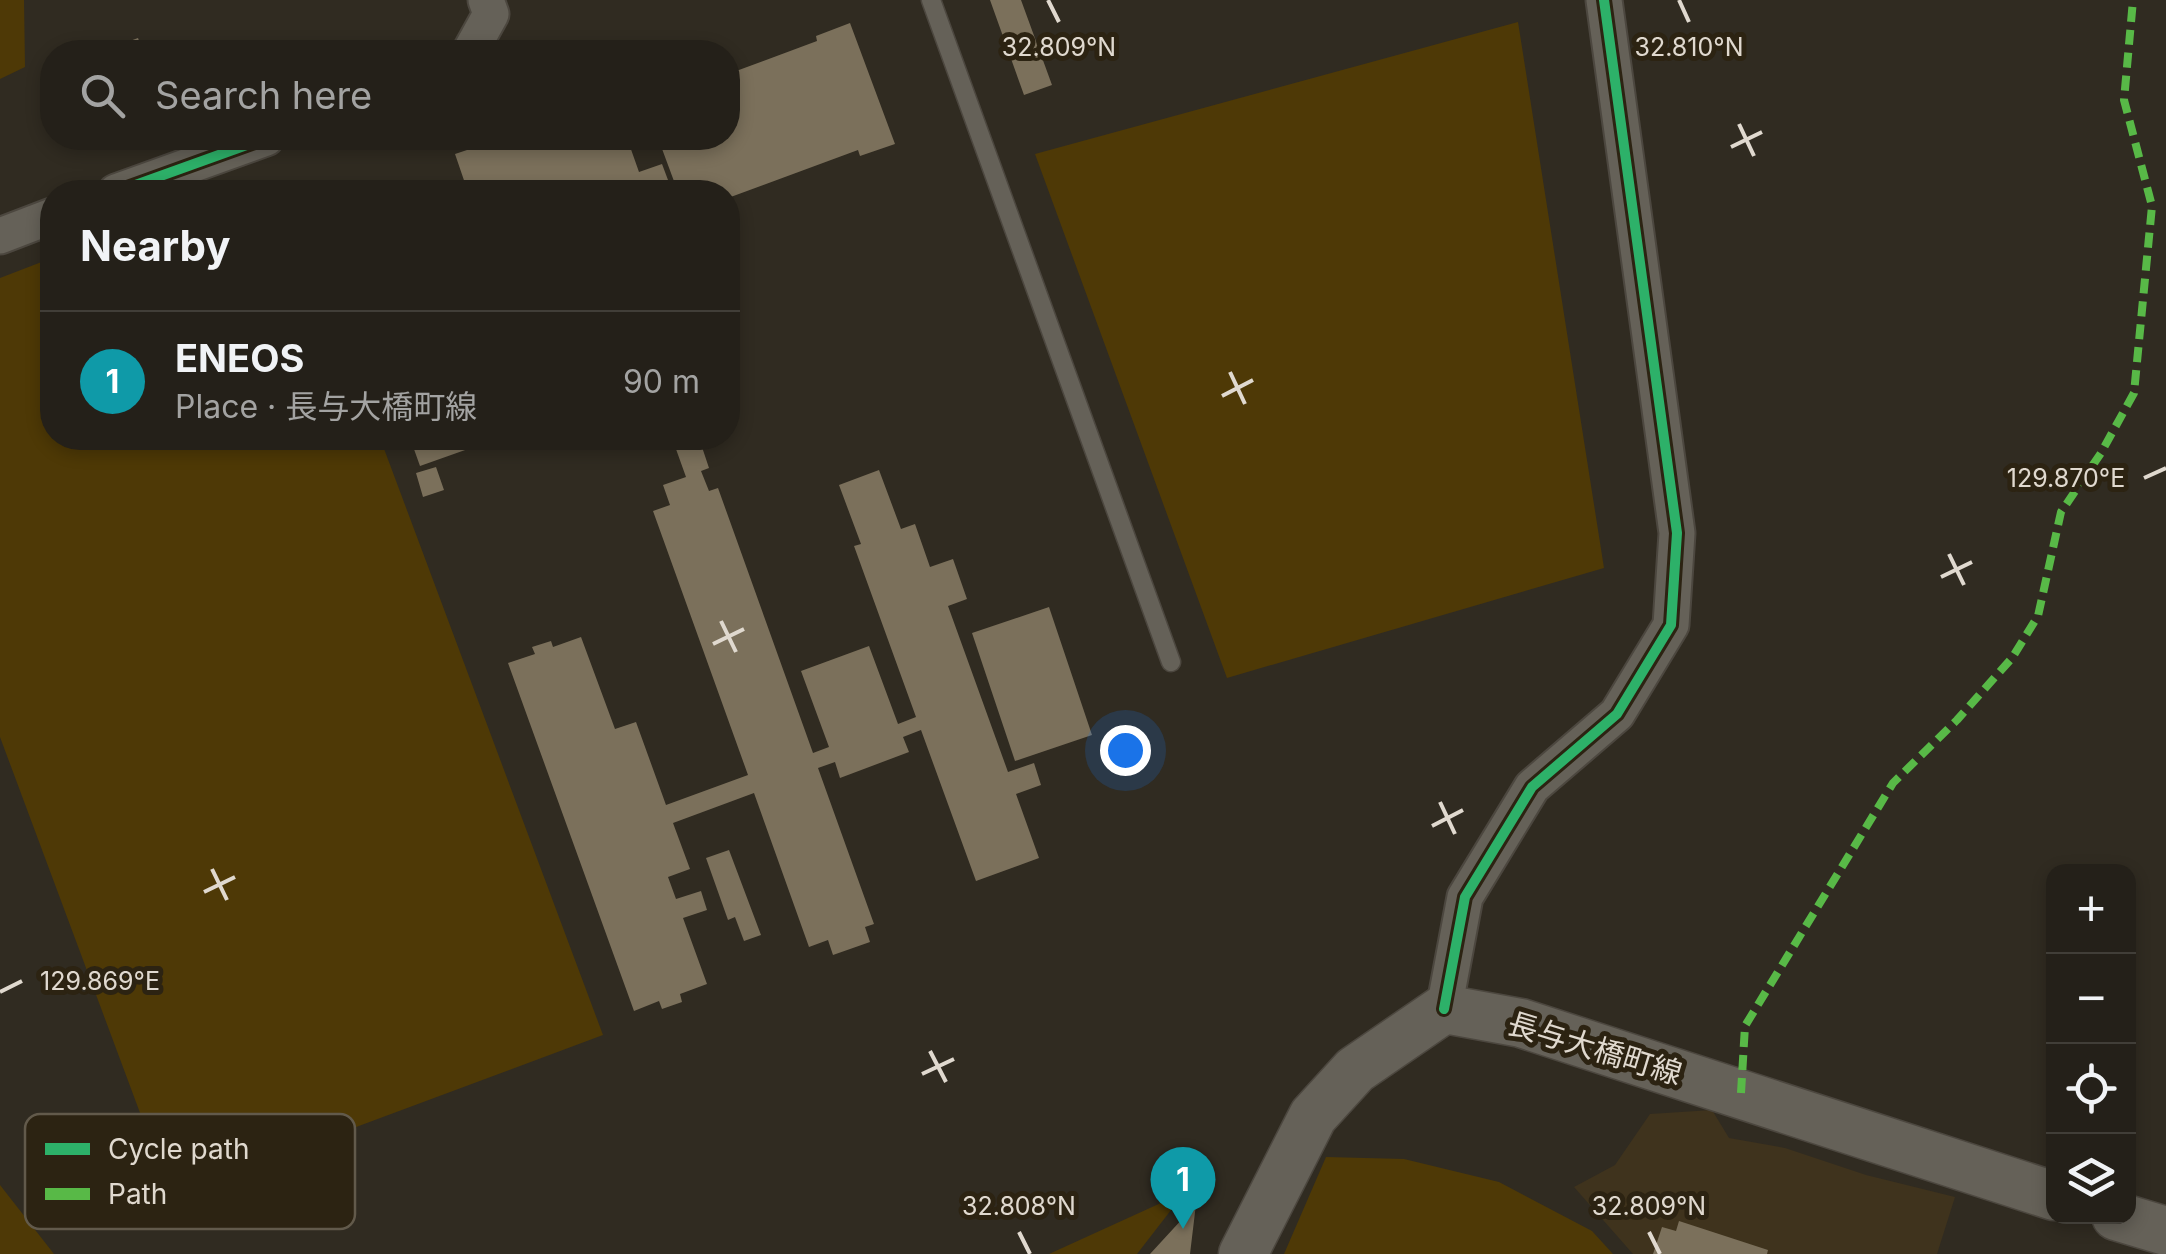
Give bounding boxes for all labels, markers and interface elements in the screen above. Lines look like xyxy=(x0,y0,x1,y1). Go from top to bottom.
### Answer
text: 32.809°N xyxy=(1002,32,1116,62)
text: 32.810°N xyxy=(1635,32,1743,62)
search box xyxy=(40,40,740,150)
icon: search xyxy=(75,68,130,123)
text: Search here xyxy=(155,72,372,118)
text: Nearby xyxy=(80,220,231,271)
text: ENEOS xyxy=(175,335,304,381)
text: 1 xyxy=(106,362,119,401)
text: 90 m xyxy=(623,362,700,401)
text: Place · 長与大橋町線 xyxy=(175,387,477,426)
text: 129.870°E xyxy=(2007,463,2125,493)
your location xyxy=(1100,725,1151,776)
map controls xyxy=(2046,864,2136,1224)
button: + xyxy=(2046,864,2136,954)
button: − xyxy=(2046,954,2136,1044)
text: 129.869°E xyxy=(40,966,160,996)
street label: 長与大橋町線 xyxy=(1504,1004,1686,1092)
button: locate xyxy=(2046,1044,2136,1134)
legend xyxy=(25,1114,355,1229)
text: Cycle path xyxy=(108,1132,249,1166)
button: layers xyxy=(2046,1134,2136,1224)
pin: 1 xyxy=(1150,1146,1216,1229)
text: Path xyxy=(108,1177,167,1211)
text: 32.808°N xyxy=(962,1191,1076,1221)
text: 32.809°N xyxy=(1592,1191,1706,1221)

